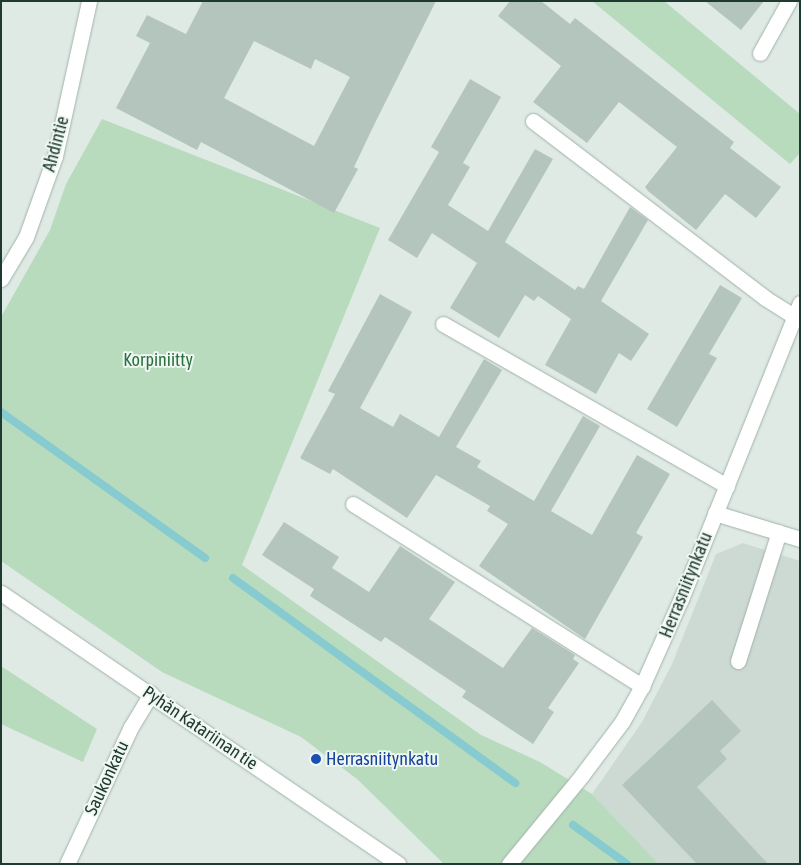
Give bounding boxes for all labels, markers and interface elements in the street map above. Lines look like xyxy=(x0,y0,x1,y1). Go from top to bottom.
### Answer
street label: Ahdintie xyxy=(38,114,74,174)
park label: Korpiniitty xyxy=(123,349,193,371)
street label: Herrasniitynkatu xyxy=(655,529,717,641)
street label: Pyhän Katariinan tie xyxy=(138,681,262,775)
street label: Saukonkatu xyxy=(80,737,134,819)
place label: Herrasniitynkatu xyxy=(326,748,438,770)
marker: Herrasniitynkatu xyxy=(310,753,322,765)

